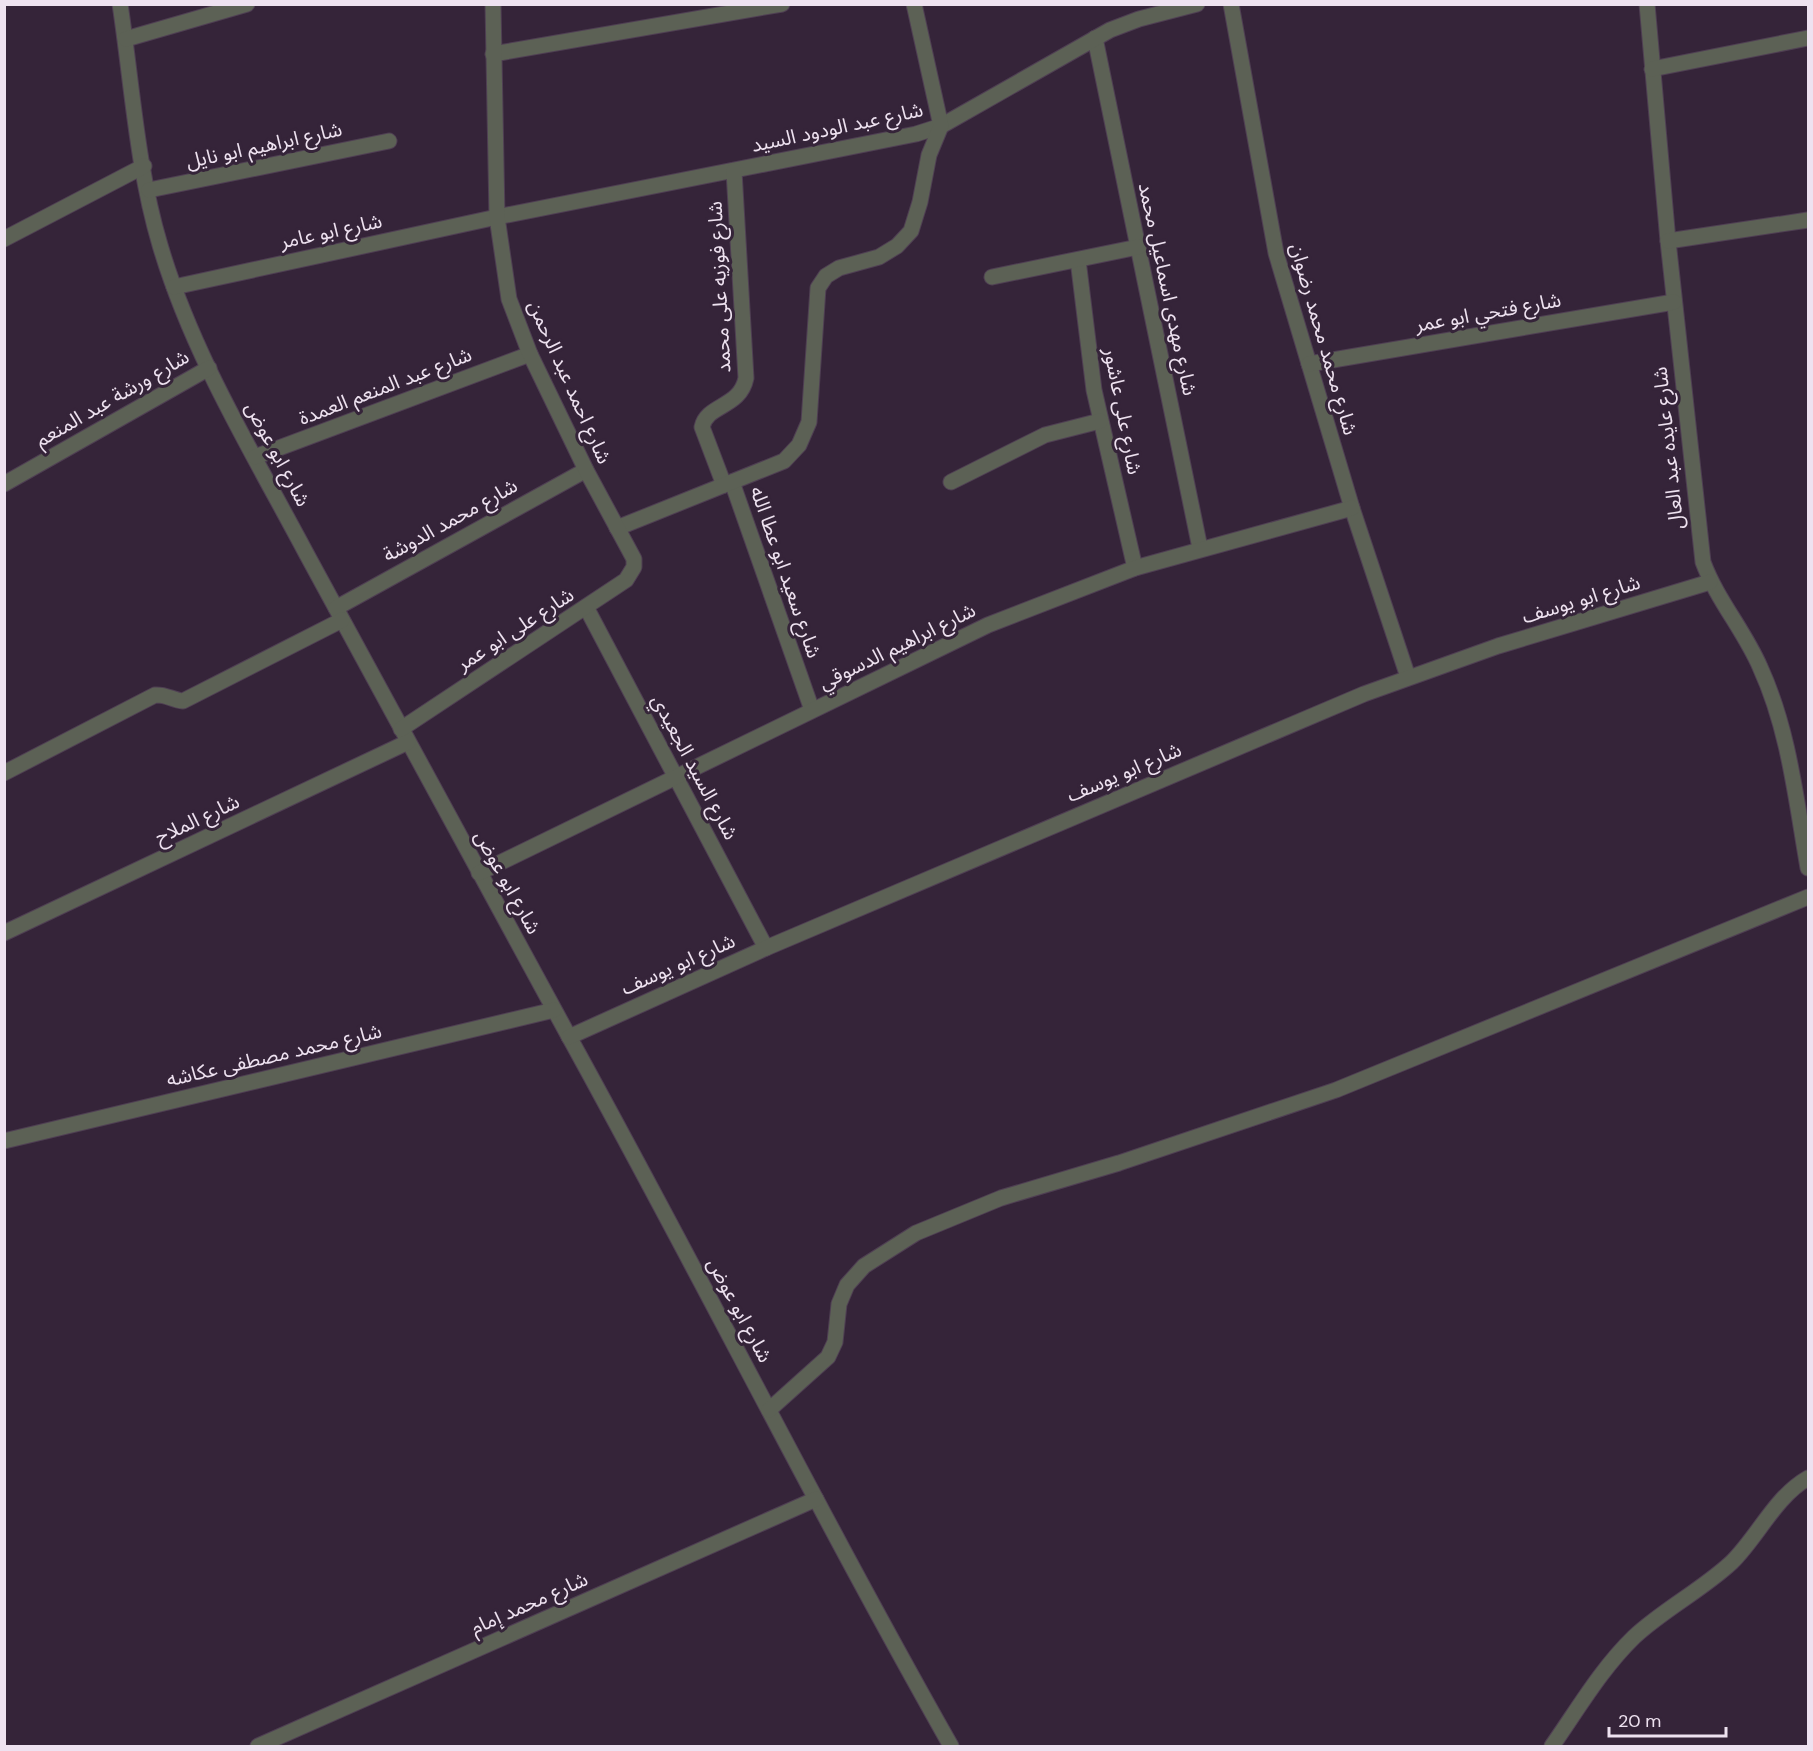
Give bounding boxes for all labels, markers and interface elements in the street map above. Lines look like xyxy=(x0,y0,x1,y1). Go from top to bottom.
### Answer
street label: شارع عبد الودود السيد xyxy=(749,96,926,160)
street label: شارع ابراهيم ابو نايل xyxy=(184,116,345,176)
street label: شارع مهدى اسماعيل محمد xyxy=(1131,180,1203,398)
street label: شارع فوزيه على محمد xyxy=(702,200,738,374)
street label: شارع ابو عامر xyxy=(277,208,385,257)
street label: شارع محمد محمد رضوان xyxy=(1282,240,1364,439)
street label: شارع فتحي ابو عمر xyxy=(1412,286,1564,340)
street label: شارع احمد عبد الرحمن xyxy=(520,296,618,469)
street label: شارع عبد المنعم العمدة xyxy=(295,341,476,433)
street label: شارع ورشة عبد المنعم xyxy=(30,343,195,454)
street label: شارع على عاشور xyxy=(1096,344,1148,477)
street label: شارع عايده عبد العال xyxy=(1647,365,1691,531)
street label: شارع ابو عوض xyxy=(238,397,316,512)
street label: شارع محمد الدوشة xyxy=(378,472,523,569)
street label: شارع سعيد ابو عطا الله xyxy=(743,483,828,662)
street label: شارع ابو يوسف xyxy=(1519,569,1644,631)
street label: شارع على ابو عمر xyxy=(451,581,580,679)
street label: شارع ابراهيم الدسوقي xyxy=(814,597,981,698)
street label: شارع السيد الجعيدي xyxy=(643,690,744,845)
street label: شارع ابو يوسف xyxy=(1063,736,1186,810)
street label: شارع الملاح xyxy=(150,788,244,852)
street label: شارع ابو عوض xyxy=(467,825,547,939)
street label: شارع ابو يوسف xyxy=(617,927,740,1003)
street label: شارع محمد مصطفى عكاشه xyxy=(164,1018,385,1094)
street label: شارع ابو عوض xyxy=(700,1253,778,1368)
street label: شارع محمد إمام xyxy=(466,1566,593,1642)
scale bar xyxy=(1609,1700,1726,1738)
text: 20 m xyxy=(1618,1709,1661,1733)

